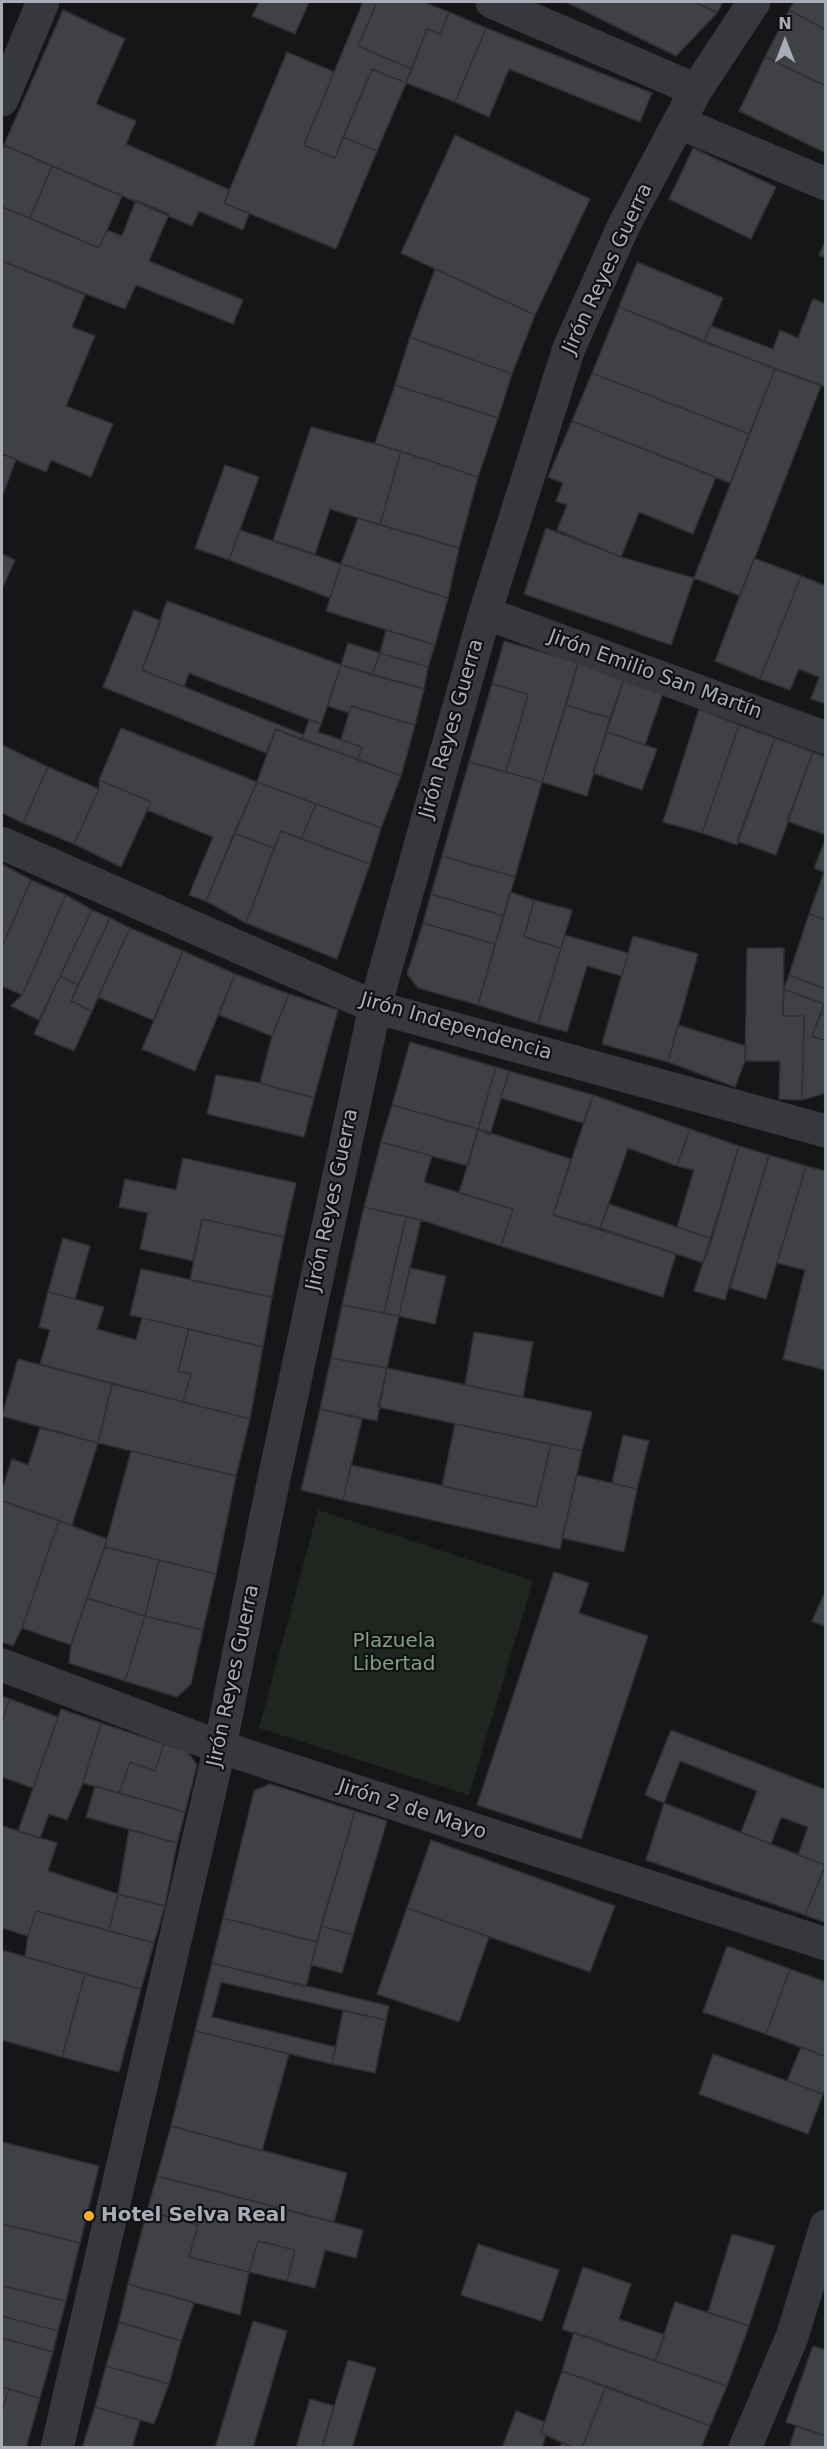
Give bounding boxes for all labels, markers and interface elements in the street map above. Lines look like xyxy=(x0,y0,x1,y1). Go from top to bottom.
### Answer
north arrow xyxy=(755,12,815,72)
text: N xyxy=(778,14,792,33)
street label: Jirón Reyes Guerra xyxy=(558,180,658,358)
street label: Jirón Emilio San Martín xyxy=(545,625,765,725)
street label: Jirón Reyes Guerra xyxy=(415,637,489,821)
street label: Jirón Independencia xyxy=(357,988,555,1066)
street label: Jirón Reyes Guerra xyxy=(302,1107,364,1293)
street label: Jirón Reyes Guerra xyxy=(203,1583,265,1769)
park label: Plazuela Libertad xyxy=(352,1630,436,1677)
street label: Jirón 2 de Mayo xyxy=(335,1775,489,1845)
place label: Hotel Selva Real xyxy=(101,2204,286,2228)
marker: Hotel Selva Real xyxy=(82,2209,96,2223)

